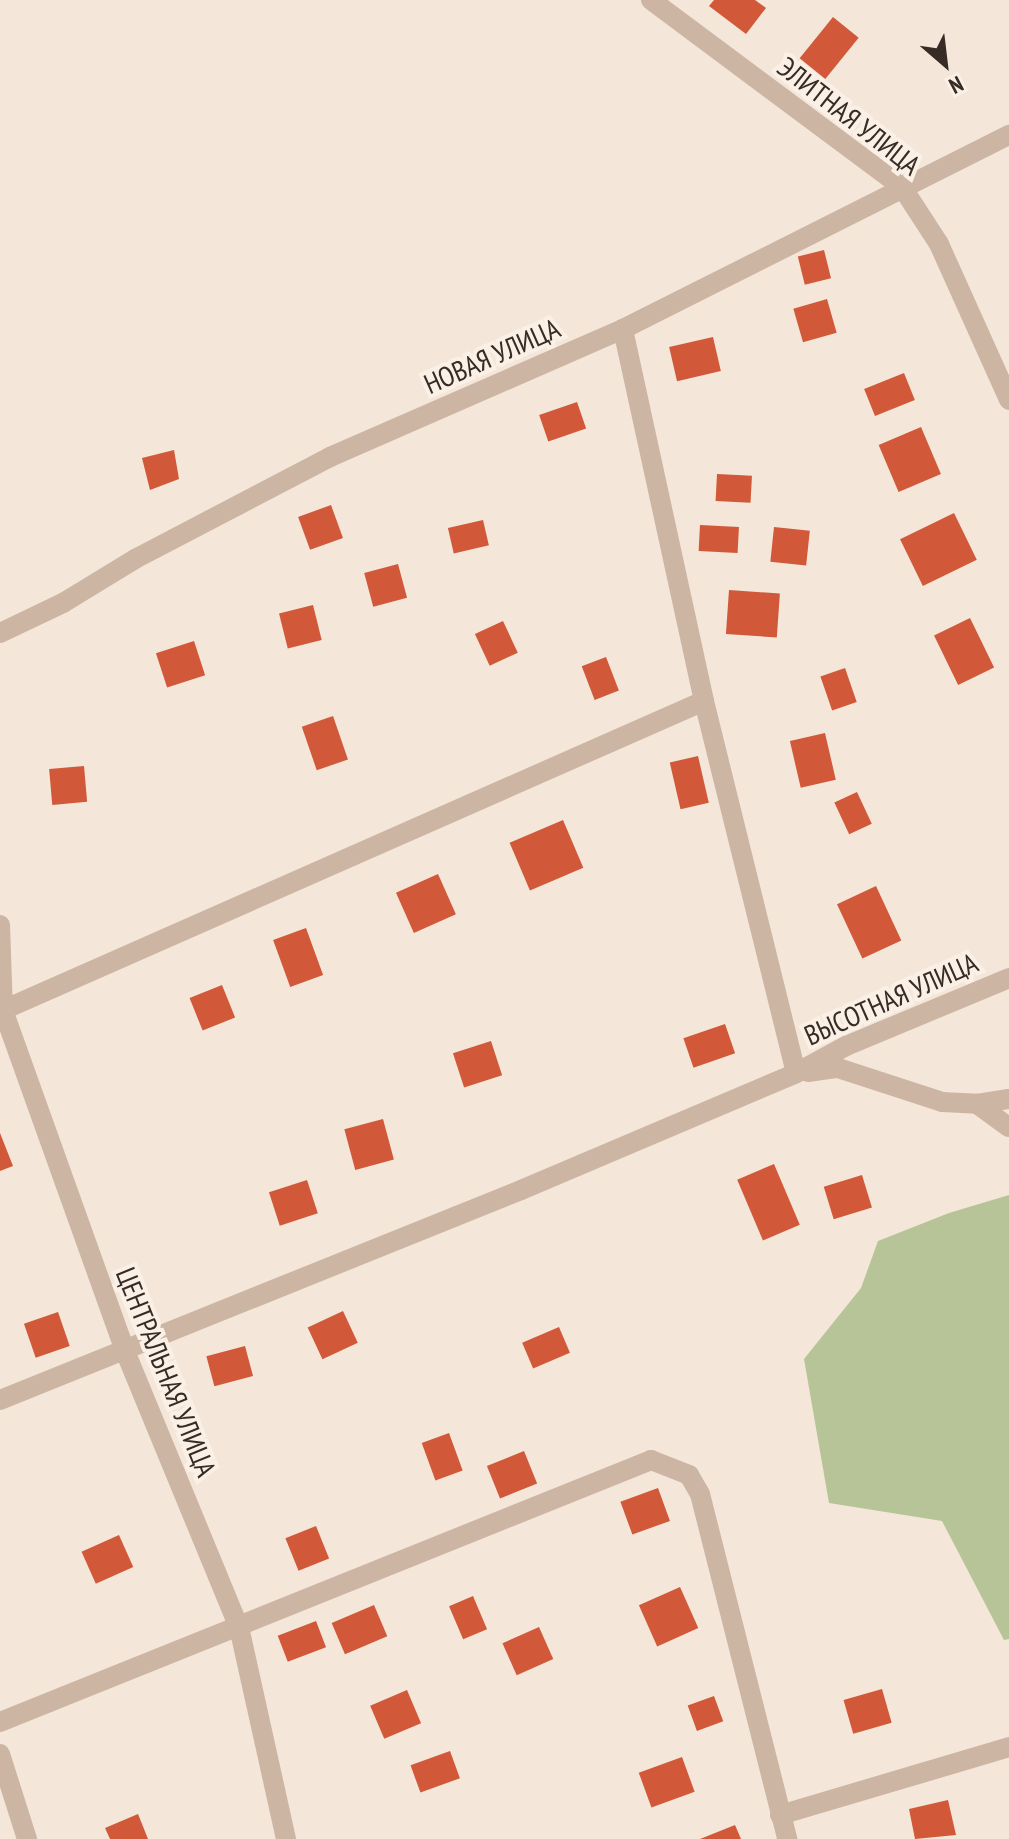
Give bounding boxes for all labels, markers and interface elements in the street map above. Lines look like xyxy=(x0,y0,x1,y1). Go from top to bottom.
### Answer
north arrow xyxy=(905,24,985,104)
street label: ЭЛИТНАЯ УЛИЦА xyxy=(771,50,927,182)
text: N xyxy=(944,70,968,100)
street label: НОВАЯ УЛИЦА xyxy=(419,311,565,401)
street label: ВЫСОТНАЯ УЛИЦА xyxy=(799,946,983,1052)
street label: ЦЕНТРАЛЬНАЯ УЛИЦА xyxy=(109,1262,223,1482)

